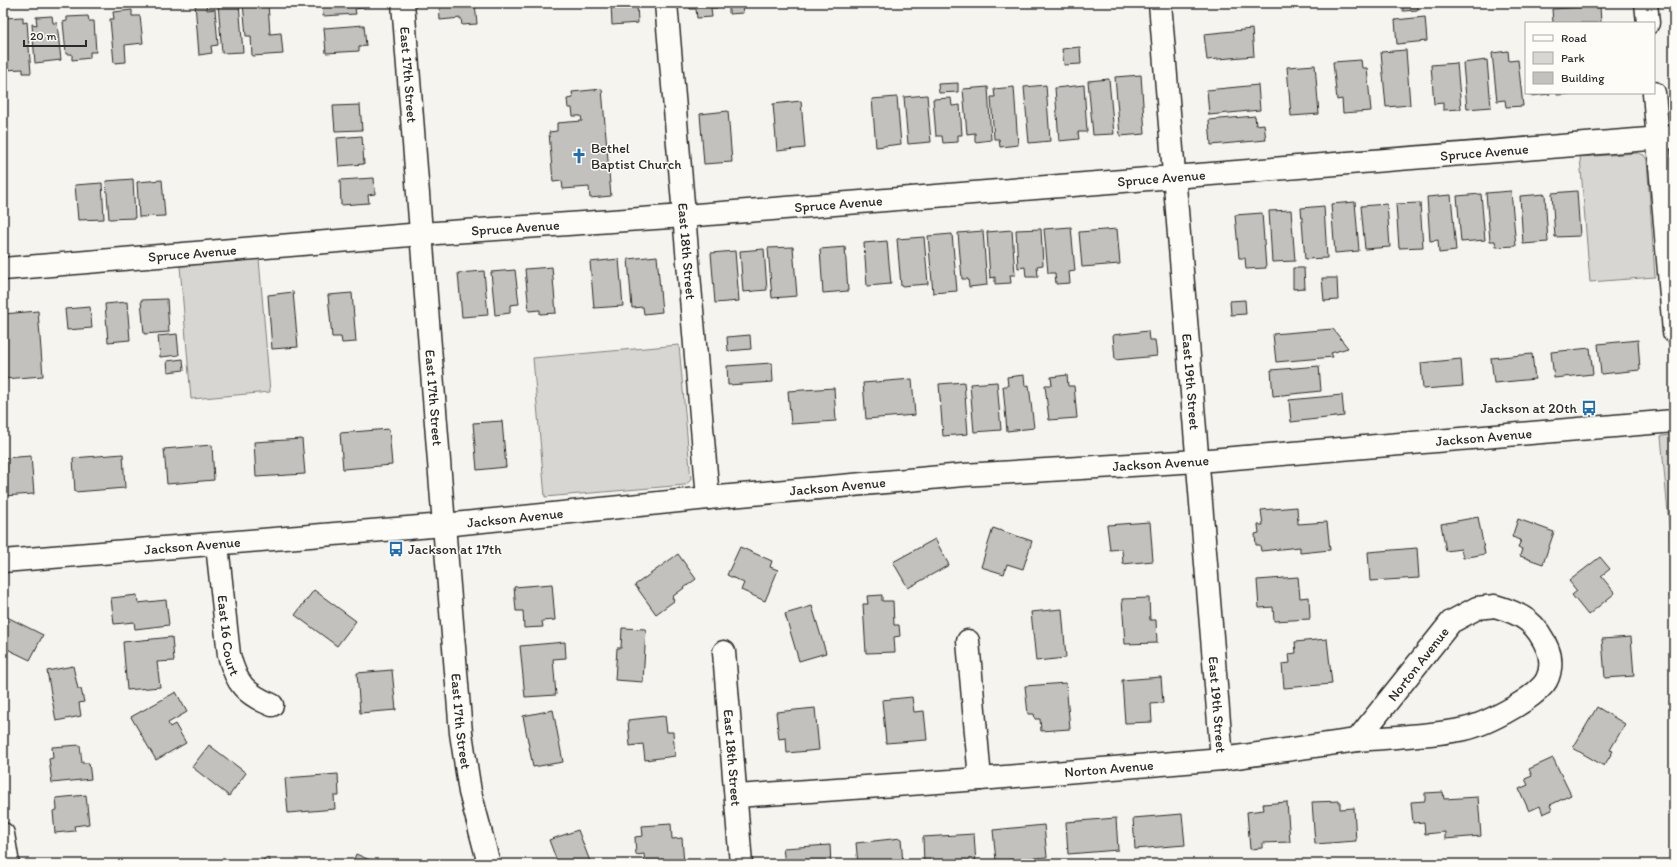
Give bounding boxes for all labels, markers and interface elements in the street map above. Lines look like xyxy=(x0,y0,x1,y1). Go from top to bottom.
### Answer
scale bar xyxy=(24,22,86,48)
legend xyxy=(1525,22,1655,94)
street label: East 17th Street xyxy=(396,26,420,124)
text: 20 m xyxy=(30,29,57,43)
text: Road xyxy=(1561,31,1587,45)
text: Park xyxy=(1561,51,1585,65)
text: Building xyxy=(1561,71,1605,85)
place label: Bethel Baptist Church xyxy=(591,140,682,173)
street label: Spruce Avenue xyxy=(1440,141,1530,165)
church icon: Bethel Baptist Church xyxy=(570,147,588,165)
street label: Spruce Avenue xyxy=(1117,166,1207,190)
street label: Spruce Avenue xyxy=(794,192,884,216)
street label: East 18th Street xyxy=(674,202,699,300)
street label: Spruce Avenue xyxy=(471,217,560,240)
street label: Spruce Avenue xyxy=(148,241,238,266)
street label: East 19th Street xyxy=(1178,333,1203,431)
street label: East 17th Street xyxy=(421,349,446,447)
bus stop icon: Jackson at 20th xyxy=(1580,399,1598,417)
place label: Jackson at 20th xyxy=(1481,400,1577,417)
street label: Jackson Avenue xyxy=(1435,425,1533,450)
street label: Jackson Avenue xyxy=(1112,452,1210,475)
street label: Jackson Avenue xyxy=(789,474,887,500)
street label: Jackson Avenue xyxy=(466,505,564,532)
street label: Jackson Avenue xyxy=(144,534,242,558)
bus stop icon: Jackson at 17th xyxy=(387,540,405,558)
place label: Jackson at 17th xyxy=(408,541,502,558)
street label: East 16 Court xyxy=(214,594,243,679)
street label: Norton Avenue xyxy=(1384,624,1453,705)
street label: East 19th Street xyxy=(1205,656,1229,754)
street label: East 17th Street xyxy=(447,673,474,770)
street label: East 18th Street xyxy=(720,709,744,807)
street label: Norton Avenue xyxy=(1064,757,1155,781)

